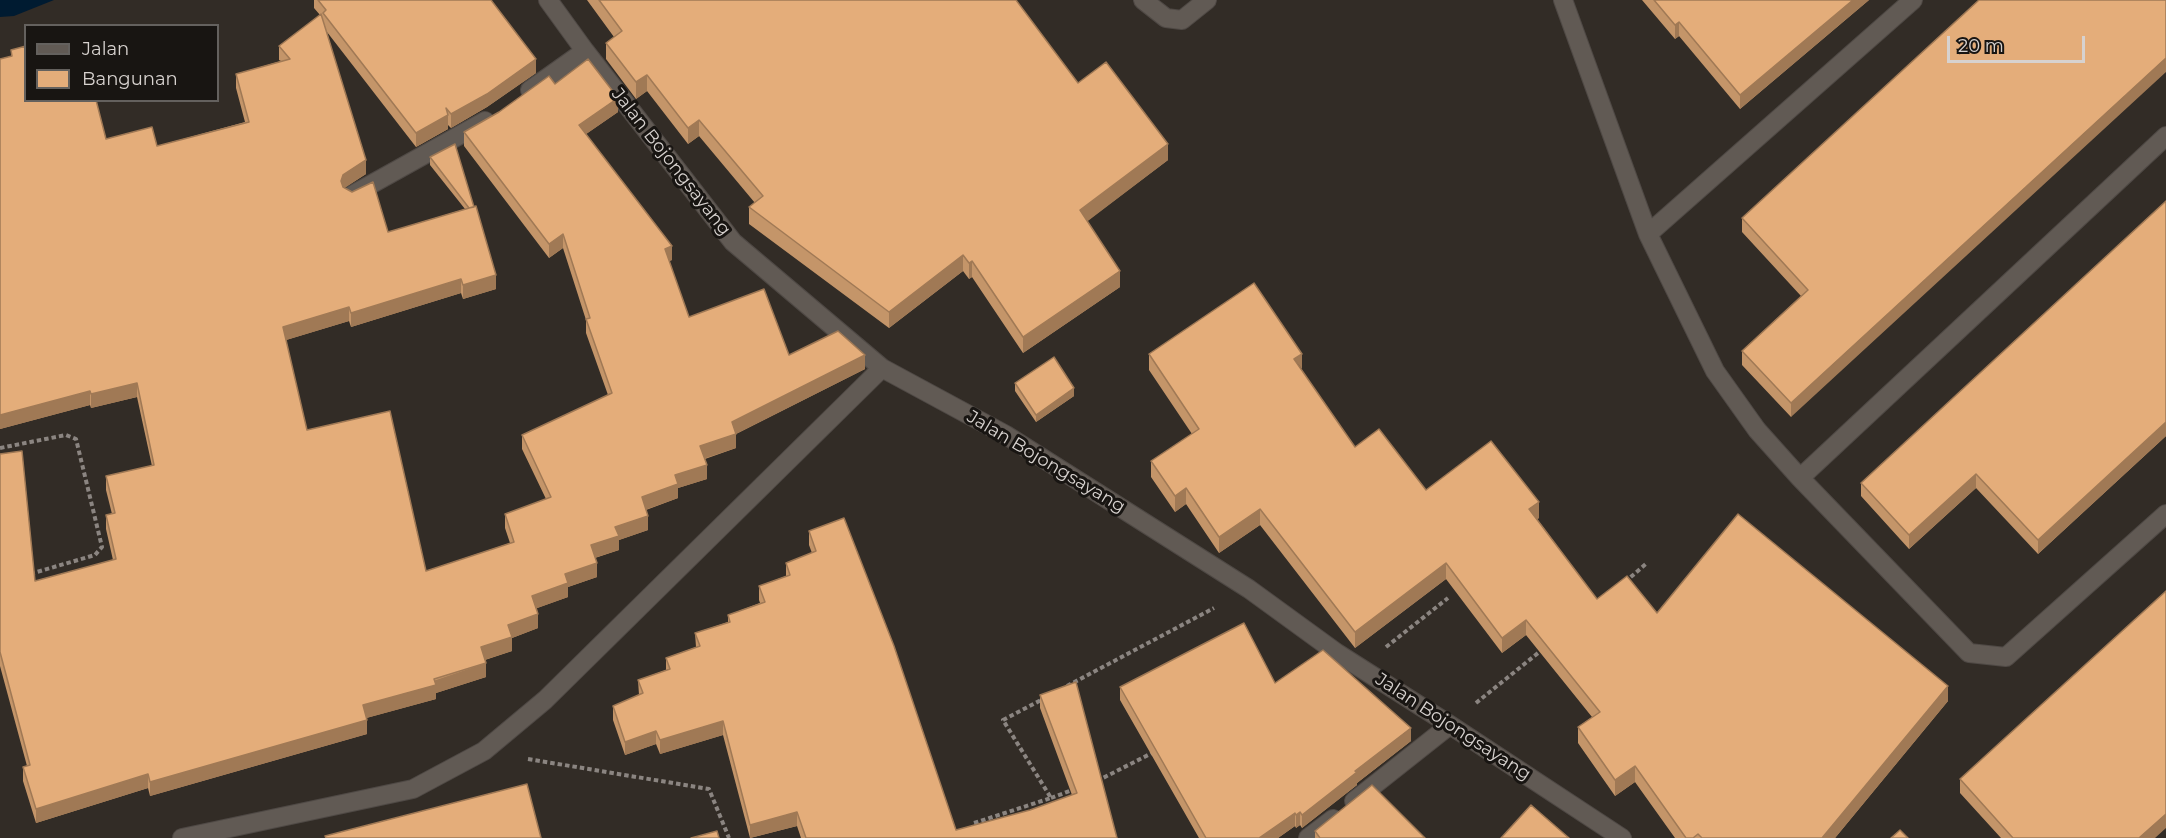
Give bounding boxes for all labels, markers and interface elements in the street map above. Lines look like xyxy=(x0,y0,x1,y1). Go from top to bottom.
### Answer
legend xyxy=(24,24,219,102)
scale bar xyxy=(1950,24,2088,62)
text: 20 m xyxy=(1958,35,2004,57)
text: Jalan xyxy=(82,38,129,60)
text: Bangunan xyxy=(82,68,178,90)
street label: Jalan Bojongsayang xyxy=(607,84,735,240)
street label: Jalan Bojongsayang xyxy=(963,406,1129,518)
street label: Jalan Bojongsayang xyxy=(1371,669,1535,785)

